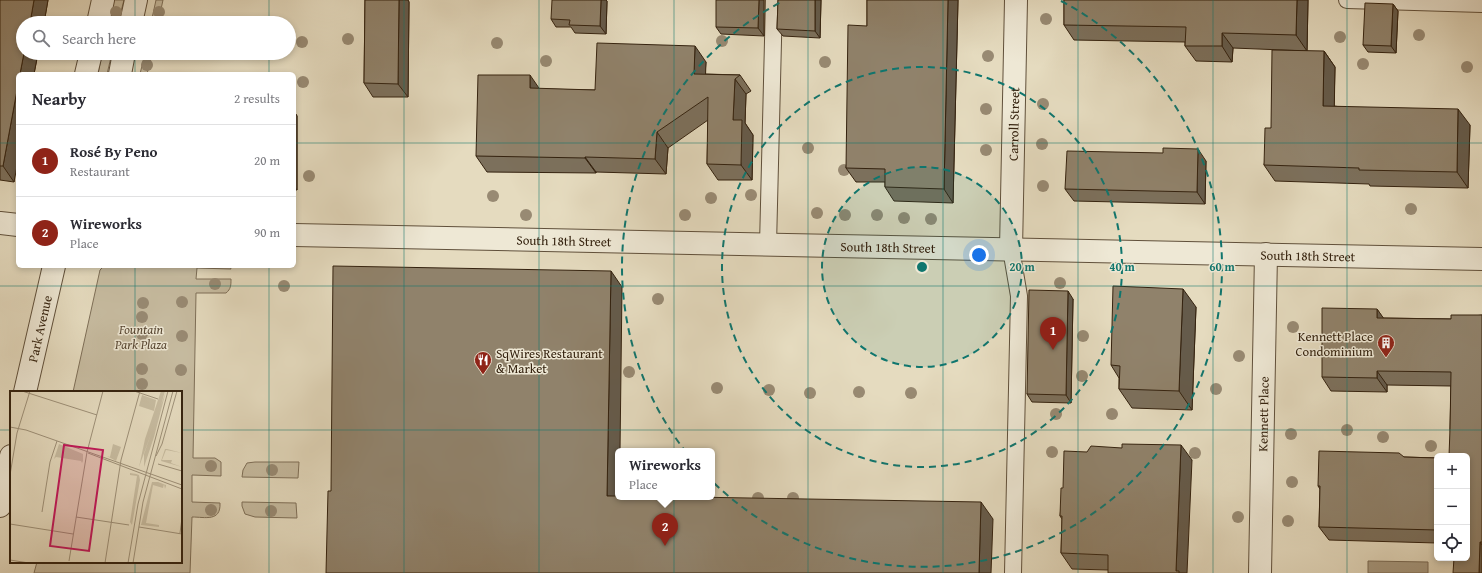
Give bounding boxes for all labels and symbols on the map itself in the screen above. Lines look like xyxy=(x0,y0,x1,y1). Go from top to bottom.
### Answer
street label: Carroll Street xyxy=(1004,87,1024,161)
street label: South 18th Street xyxy=(516,230,612,251)
street label: South 18th Street xyxy=(840,237,936,258)
your location xyxy=(969,245,989,265)
street label: South 18th Street xyxy=(1260,246,1356,266)
text: 20 m xyxy=(1009,258,1035,275)
text: 40 m xyxy=(1109,258,1135,275)
text: 60 m xyxy=(1209,258,1235,275)
centre of rings xyxy=(915,260,929,274)
street label: Park Avenue xyxy=(23,294,57,364)
pin: 1 xyxy=(1040,317,1066,350)
park label: Fountain Park Plaza xyxy=(114,320,167,354)
place label: Kennett Place Condominium xyxy=(1296,327,1373,361)
building icon: Kennett Place Condominium xyxy=(1376,333,1396,358)
place label: SqWires Restaurant & Market xyxy=(496,344,603,378)
restaurant icon: SqWires Restaurant & Market xyxy=(473,350,493,375)
street label: Kennett Place xyxy=(1253,376,1274,452)
inset map xyxy=(10,391,182,563)
pin: 2 xyxy=(652,513,678,546)

